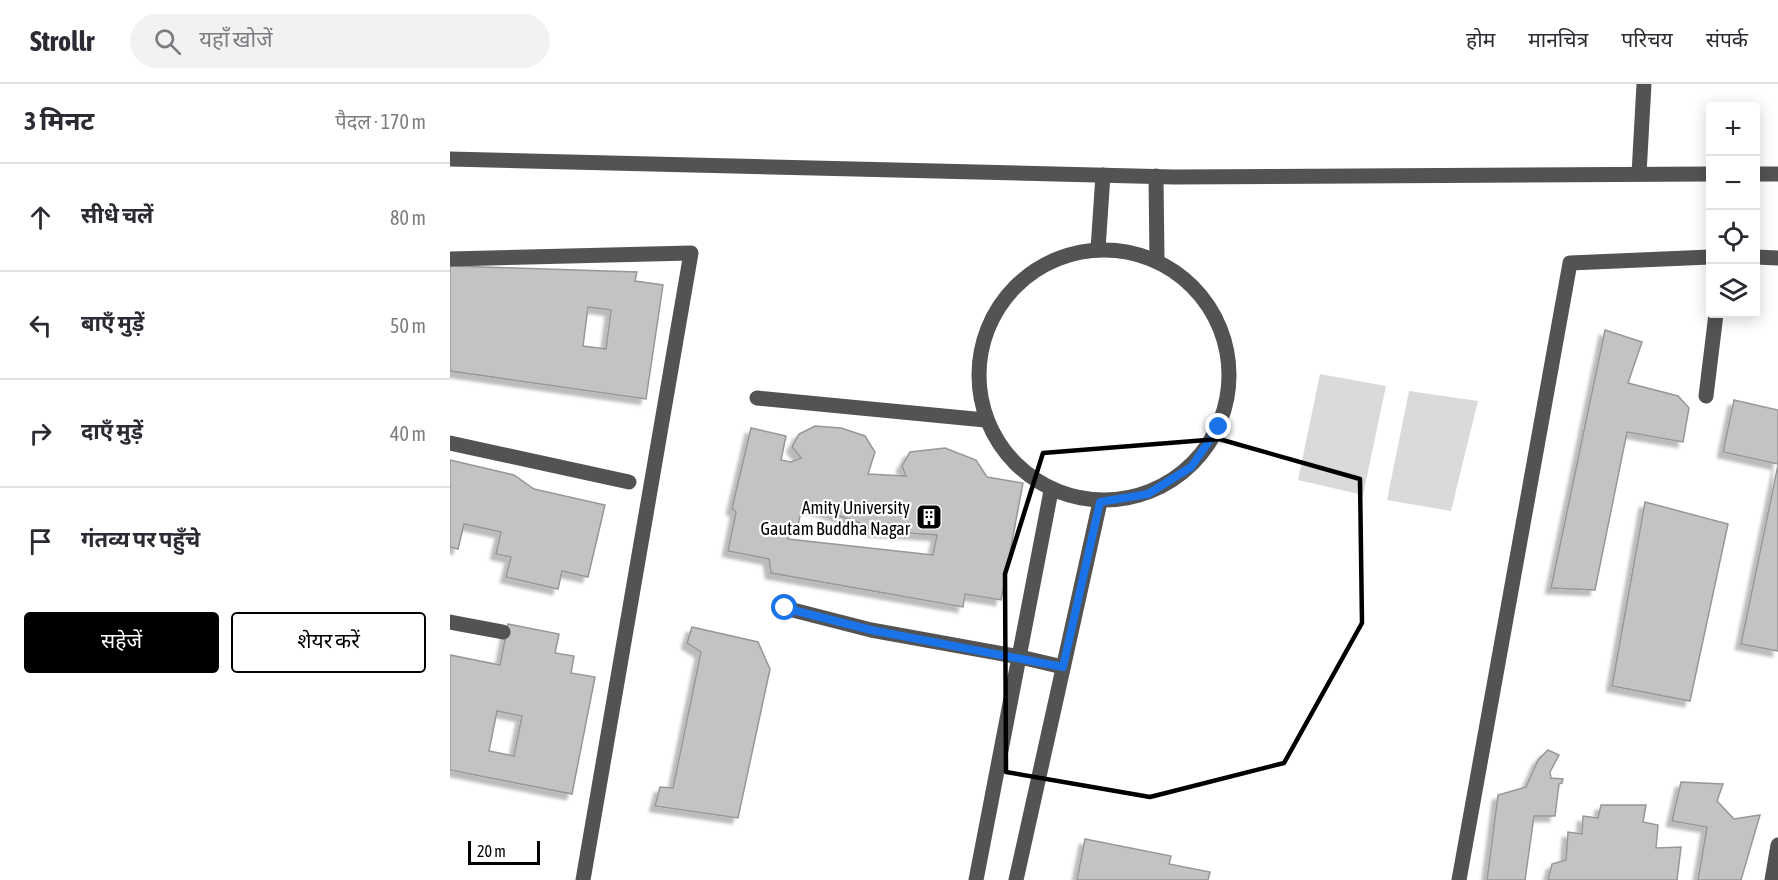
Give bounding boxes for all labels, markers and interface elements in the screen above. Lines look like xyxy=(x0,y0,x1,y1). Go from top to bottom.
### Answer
search box xyxy=(130,14,550,68)
text: Strollr xyxy=(30,25,94,57)
icon: search xyxy=(151,25,184,58)
text: यहाँ खोजें xyxy=(199,26,273,52)
text: होम xyxy=(1466,27,1495,51)
text: मानचित्र xyxy=(1528,27,1588,51)
text: परिचय xyxy=(1621,27,1673,51)
text: संपर्क xyxy=(1706,27,1748,51)
map controls xyxy=(1706,102,1760,318)
button: + xyxy=(1706,102,1760,156)
text: 3 मिनट xyxy=(24,106,94,136)
text: पैदल · 170 m xyxy=(335,110,426,133)
button: − xyxy=(1706,156,1760,210)
icon: ahead xyxy=(24,201,57,234)
text: सीधे चलें xyxy=(81,202,153,228)
text: 80 m xyxy=(390,206,426,229)
button: locate xyxy=(1706,210,1760,264)
button: layers xyxy=(1706,264,1760,318)
icon: left xyxy=(24,309,57,342)
text: बाएँ मुड़ें xyxy=(81,310,144,336)
text: 50 m xyxy=(390,314,426,337)
route end xyxy=(1205,413,1231,439)
icon: right xyxy=(24,417,57,450)
text: दाएँ मुड़ें xyxy=(81,418,143,444)
text: 40 m xyxy=(390,422,426,445)
place label: Amity University Gautam Buddha Nagar xyxy=(761,497,911,539)
building icon: Amity University Gautam Buddha Nagar xyxy=(914,502,944,532)
icon: arrive xyxy=(24,525,57,558)
text: गंतव्य पर पहुँचे xyxy=(81,526,200,552)
route start xyxy=(771,594,797,620)
button: सहेजें xyxy=(24,612,219,673)
button: शेयर करें xyxy=(231,612,426,673)
scale bar xyxy=(468,838,540,866)
text: 20 m xyxy=(477,842,506,860)

